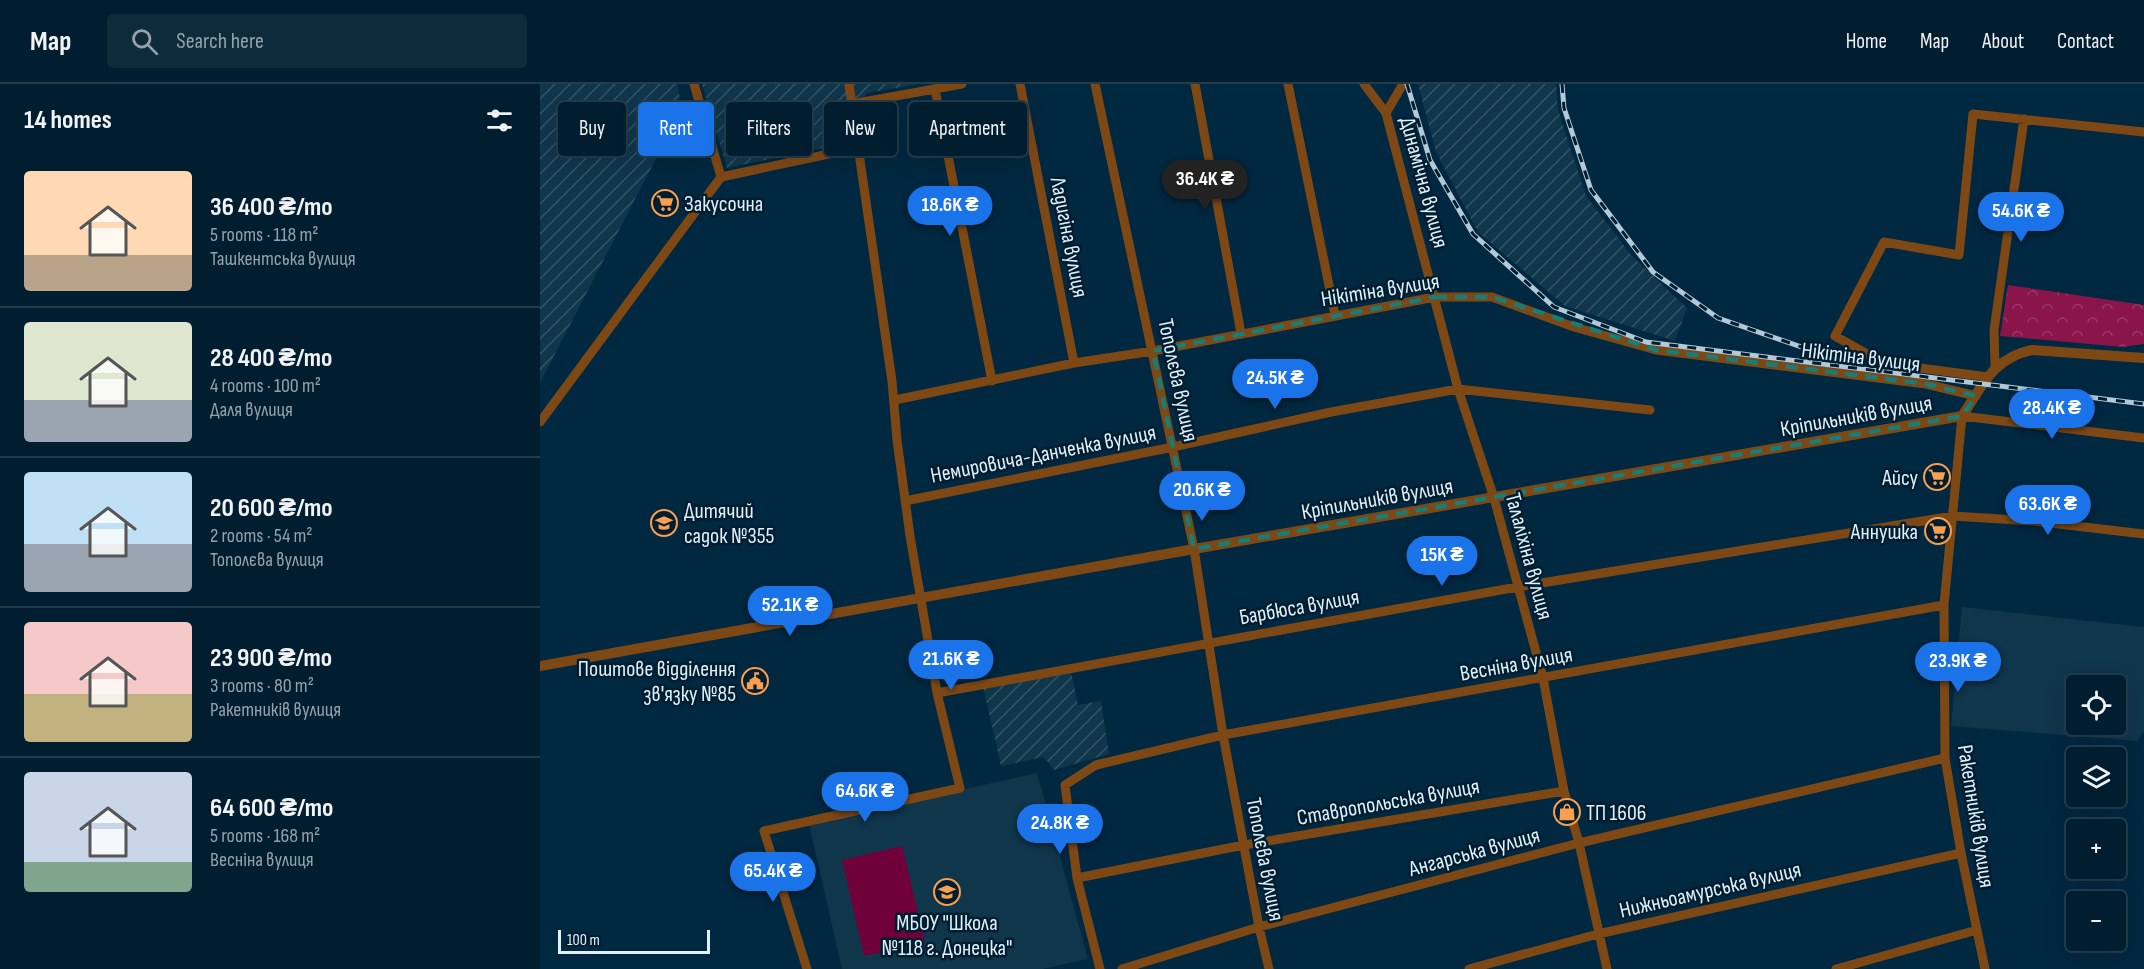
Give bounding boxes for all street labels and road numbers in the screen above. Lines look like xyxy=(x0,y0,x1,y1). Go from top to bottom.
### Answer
street label: Динамічна вулиця xyxy=(1393,114,1454,251)
street label: Ладигіна вулиця xyxy=(1043,174,1093,300)
street label: Нікітіна вулиця xyxy=(1319,268,1441,313)
street label: Тополєва вулиця xyxy=(1151,316,1204,444)
street label: Нікітіна вулиця xyxy=(1800,337,1922,378)
street label: Кріпильників вулиця xyxy=(1778,390,1934,443)
street label: Немировича-Данченка вулиця xyxy=(928,419,1158,490)
street label: Кріпильників вулиця xyxy=(1299,473,1455,526)
street label: Талаліхіна вулиця xyxy=(1499,490,1558,623)
street label: Барбюса вулиця xyxy=(1237,584,1361,631)
street label: Весніна вулиця xyxy=(1458,641,1575,688)
street label: Ракетників вулиця xyxy=(1951,743,2000,890)
street label: Ставропольська вулиця xyxy=(1295,773,1482,832)
street label: Тополєва вулиця xyxy=(1239,795,1290,923)
street label: Ангарська вулиця xyxy=(1405,822,1543,883)
street label: Нижньоамурська вулиця xyxy=(1617,856,1804,925)

